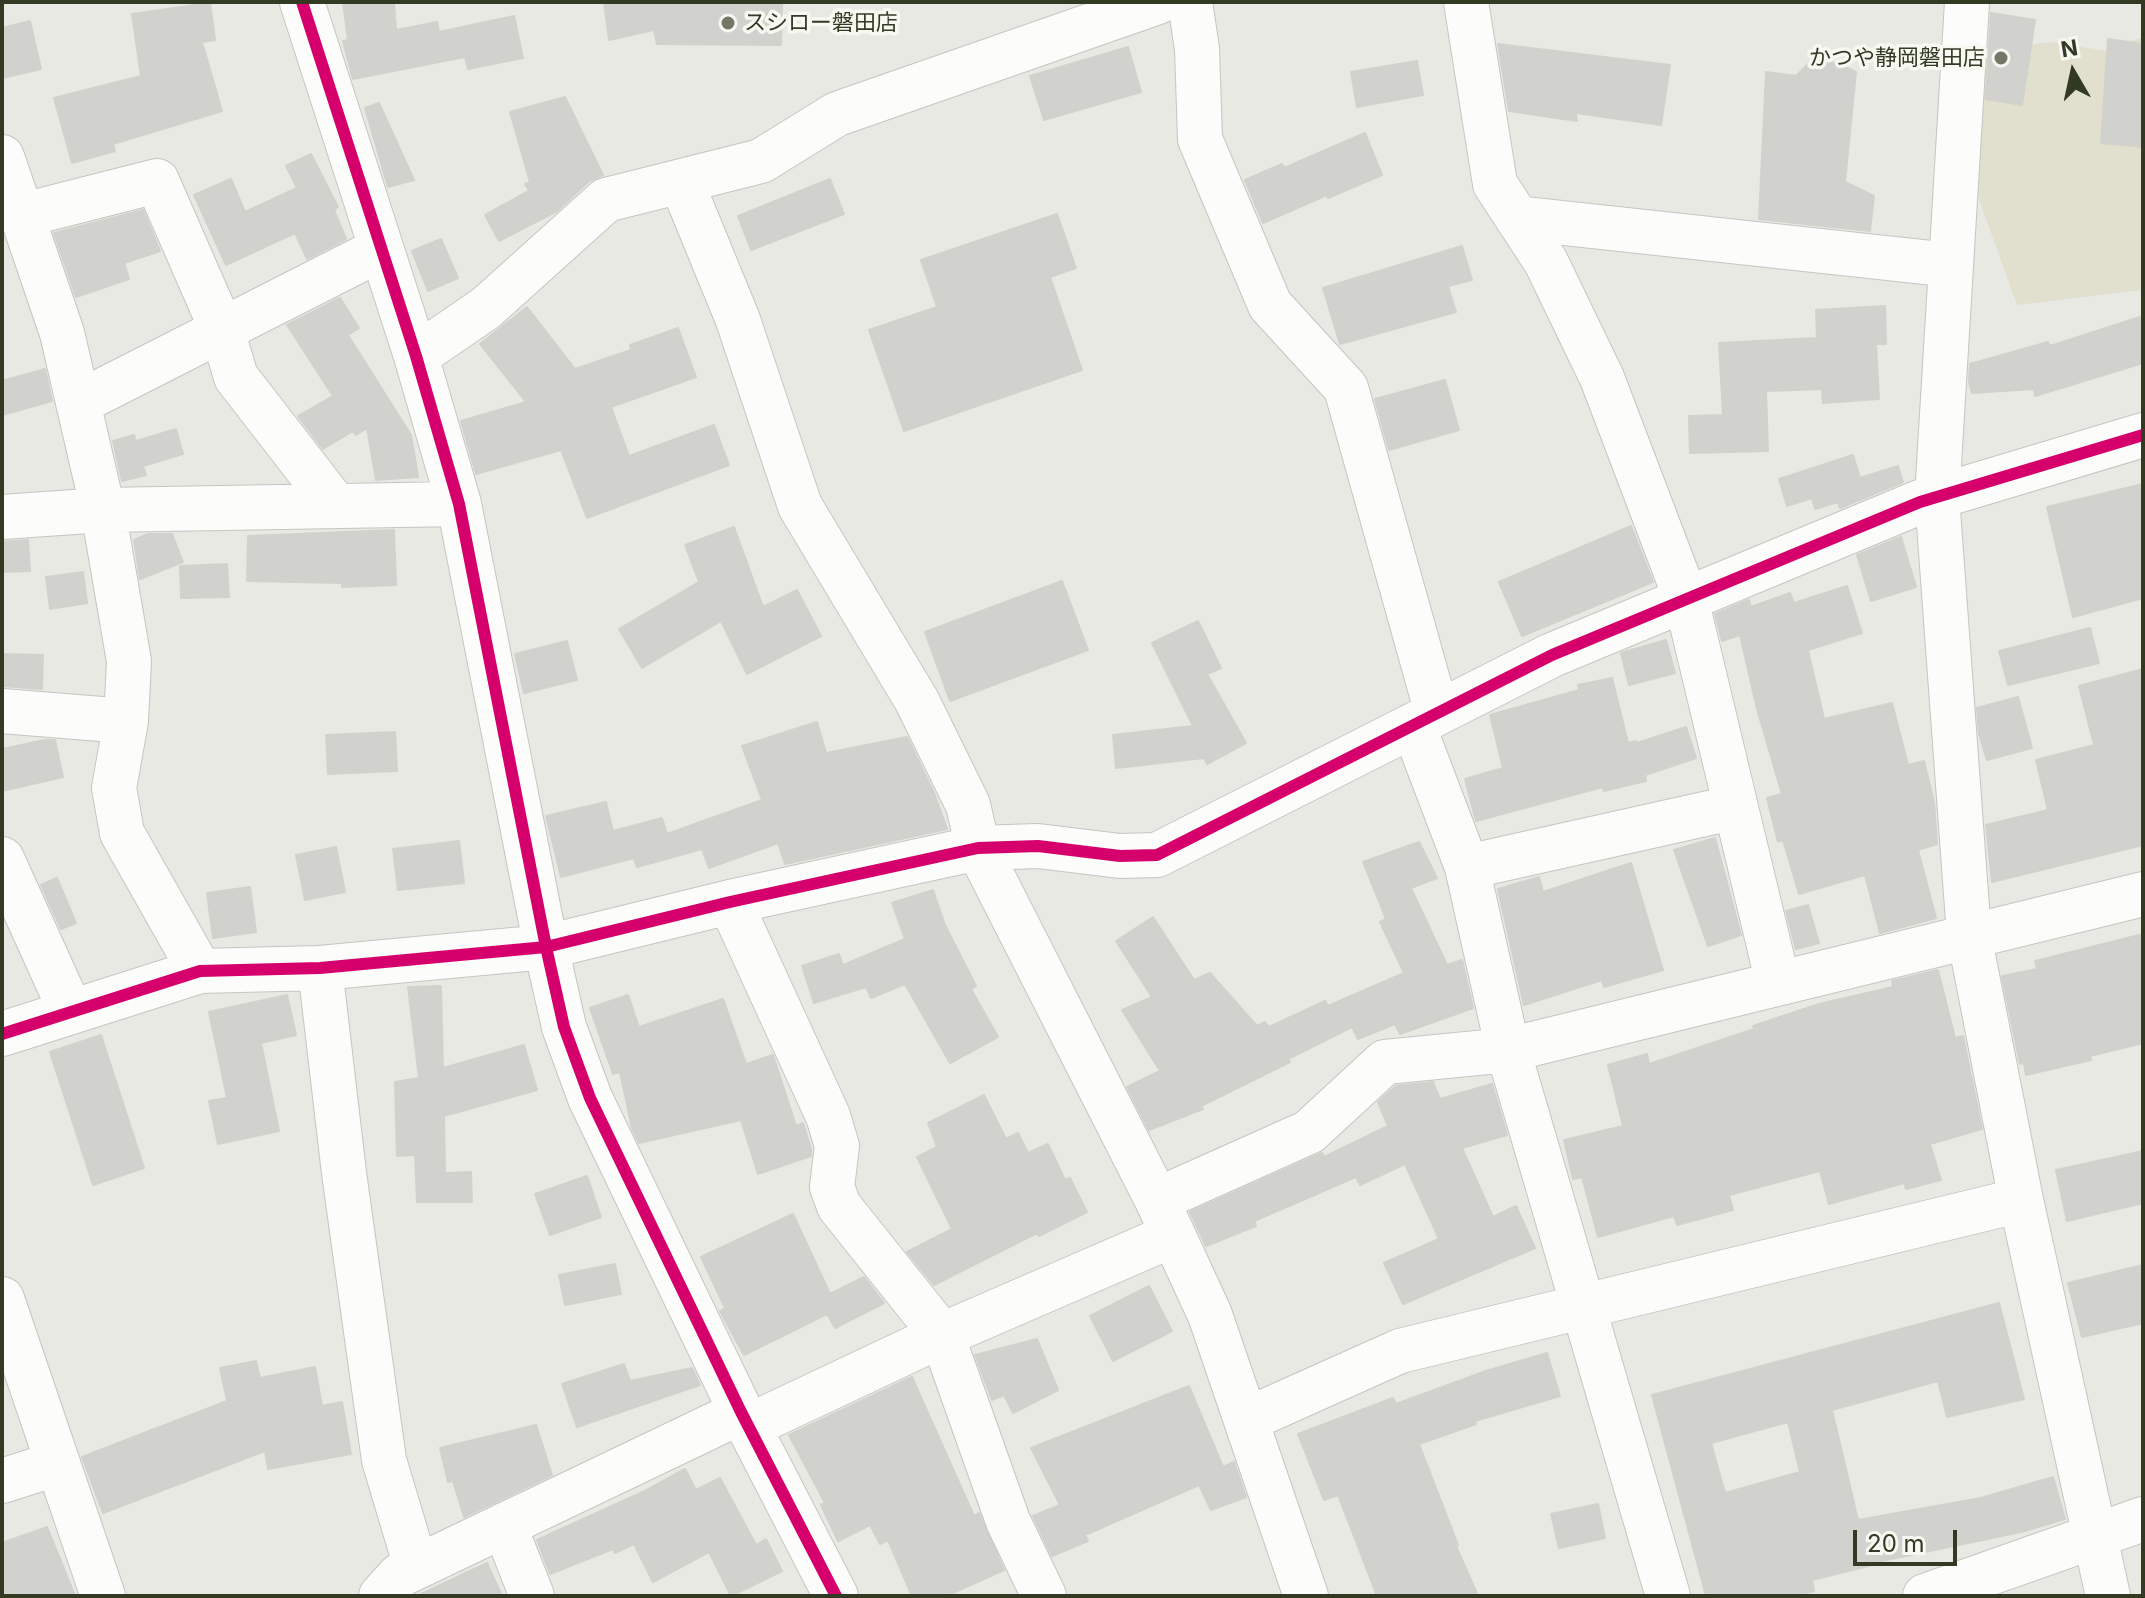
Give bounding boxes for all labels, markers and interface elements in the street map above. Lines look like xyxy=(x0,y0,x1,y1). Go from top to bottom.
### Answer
place label: スシロー磐田店 xyxy=(744,10,898,36)
marker: スシロー磐田店 xyxy=(719,14,737,32)
north arrow xyxy=(2033,32,2113,112)
text: N xyxy=(2059,34,2080,62)
place label: かつや静岡磐田店 xyxy=(1809,45,1985,71)
marker: かつや静岡磐田店 xyxy=(1992,49,2010,67)
scale bar xyxy=(1857,1514,1961,1564)
text: 20 m xyxy=(1867,1529,1925,1558)

